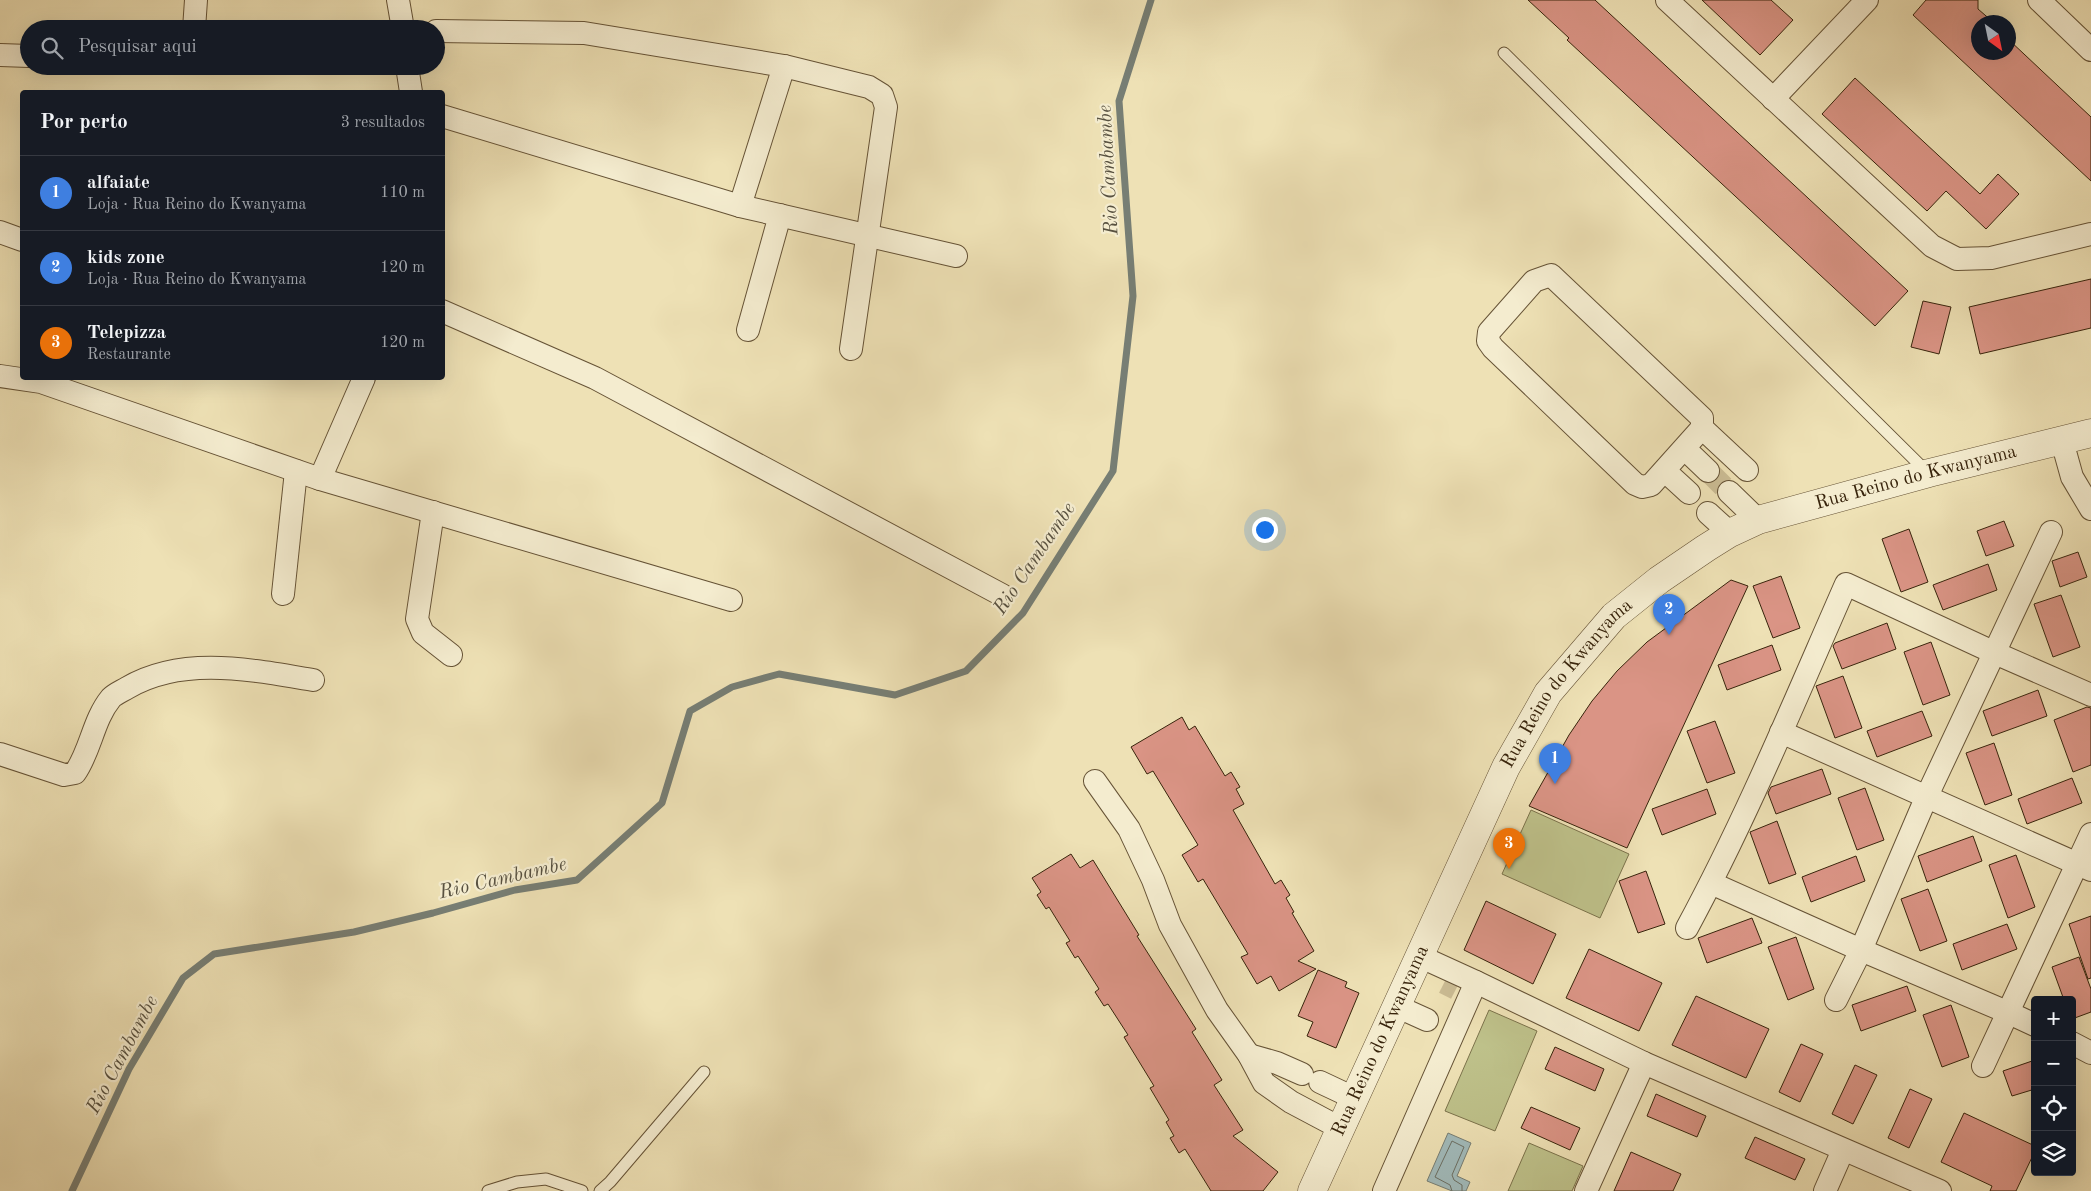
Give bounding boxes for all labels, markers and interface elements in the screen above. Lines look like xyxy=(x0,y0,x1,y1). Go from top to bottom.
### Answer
north arrow xyxy=(1971,15,2016,60)
search box xyxy=(20,20,445,75)
icon: search xyxy=(38,34,66,62)
text: Pesquisar aqui xyxy=(78,38,197,57)
water label: Rio Cambambe xyxy=(1096,104,1122,237)
text: Por perto xyxy=(40,112,128,133)
text: 3 resultados xyxy=(341,115,425,131)
text: alfaiate xyxy=(87,174,150,193)
text: 1 xyxy=(51,185,61,201)
text: 110 m xyxy=(380,185,425,201)
text: Loja · Rua Reino do Kwanyama xyxy=(87,197,307,213)
text: kids zone xyxy=(87,249,165,268)
text: 2 xyxy=(51,260,61,276)
text: 120 m xyxy=(380,260,425,276)
text: Loja · Rua Reino do Kwanyama xyxy=(87,272,307,288)
text: Telepizza xyxy=(87,324,166,343)
text: 3 xyxy=(51,335,61,351)
text: 120 m xyxy=(380,335,425,351)
text: Restaurante xyxy=(87,347,171,363)
street label: Rua Reino do Kwanyama xyxy=(1813,442,2019,513)
water label: Rio Cambambe xyxy=(990,499,1080,619)
your location xyxy=(1252,517,1278,543)
pin: 2 xyxy=(1653,594,1685,635)
street label: Rua Reino do Kwanyama xyxy=(1498,595,1637,772)
pin: 1 xyxy=(1539,743,1571,784)
pin: 3 xyxy=(1493,828,1525,869)
water label: Rio Cambambe xyxy=(436,855,569,904)
street label: Rua Reino do Kwanyama xyxy=(1329,942,1433,1139)
water label: Rio Cambambe xyxy=(83,993,162,1118)
map controls xyxy=(2031,996,2076,1176)
button: + xyxy=(2031,996,2076,1041)
button: − xyxy=(2031,1041,2076,1086)
button: locate xyxy=(2031,1086,2076,1131)
button: layers xyxy=(2031,1131,2076,1176)

